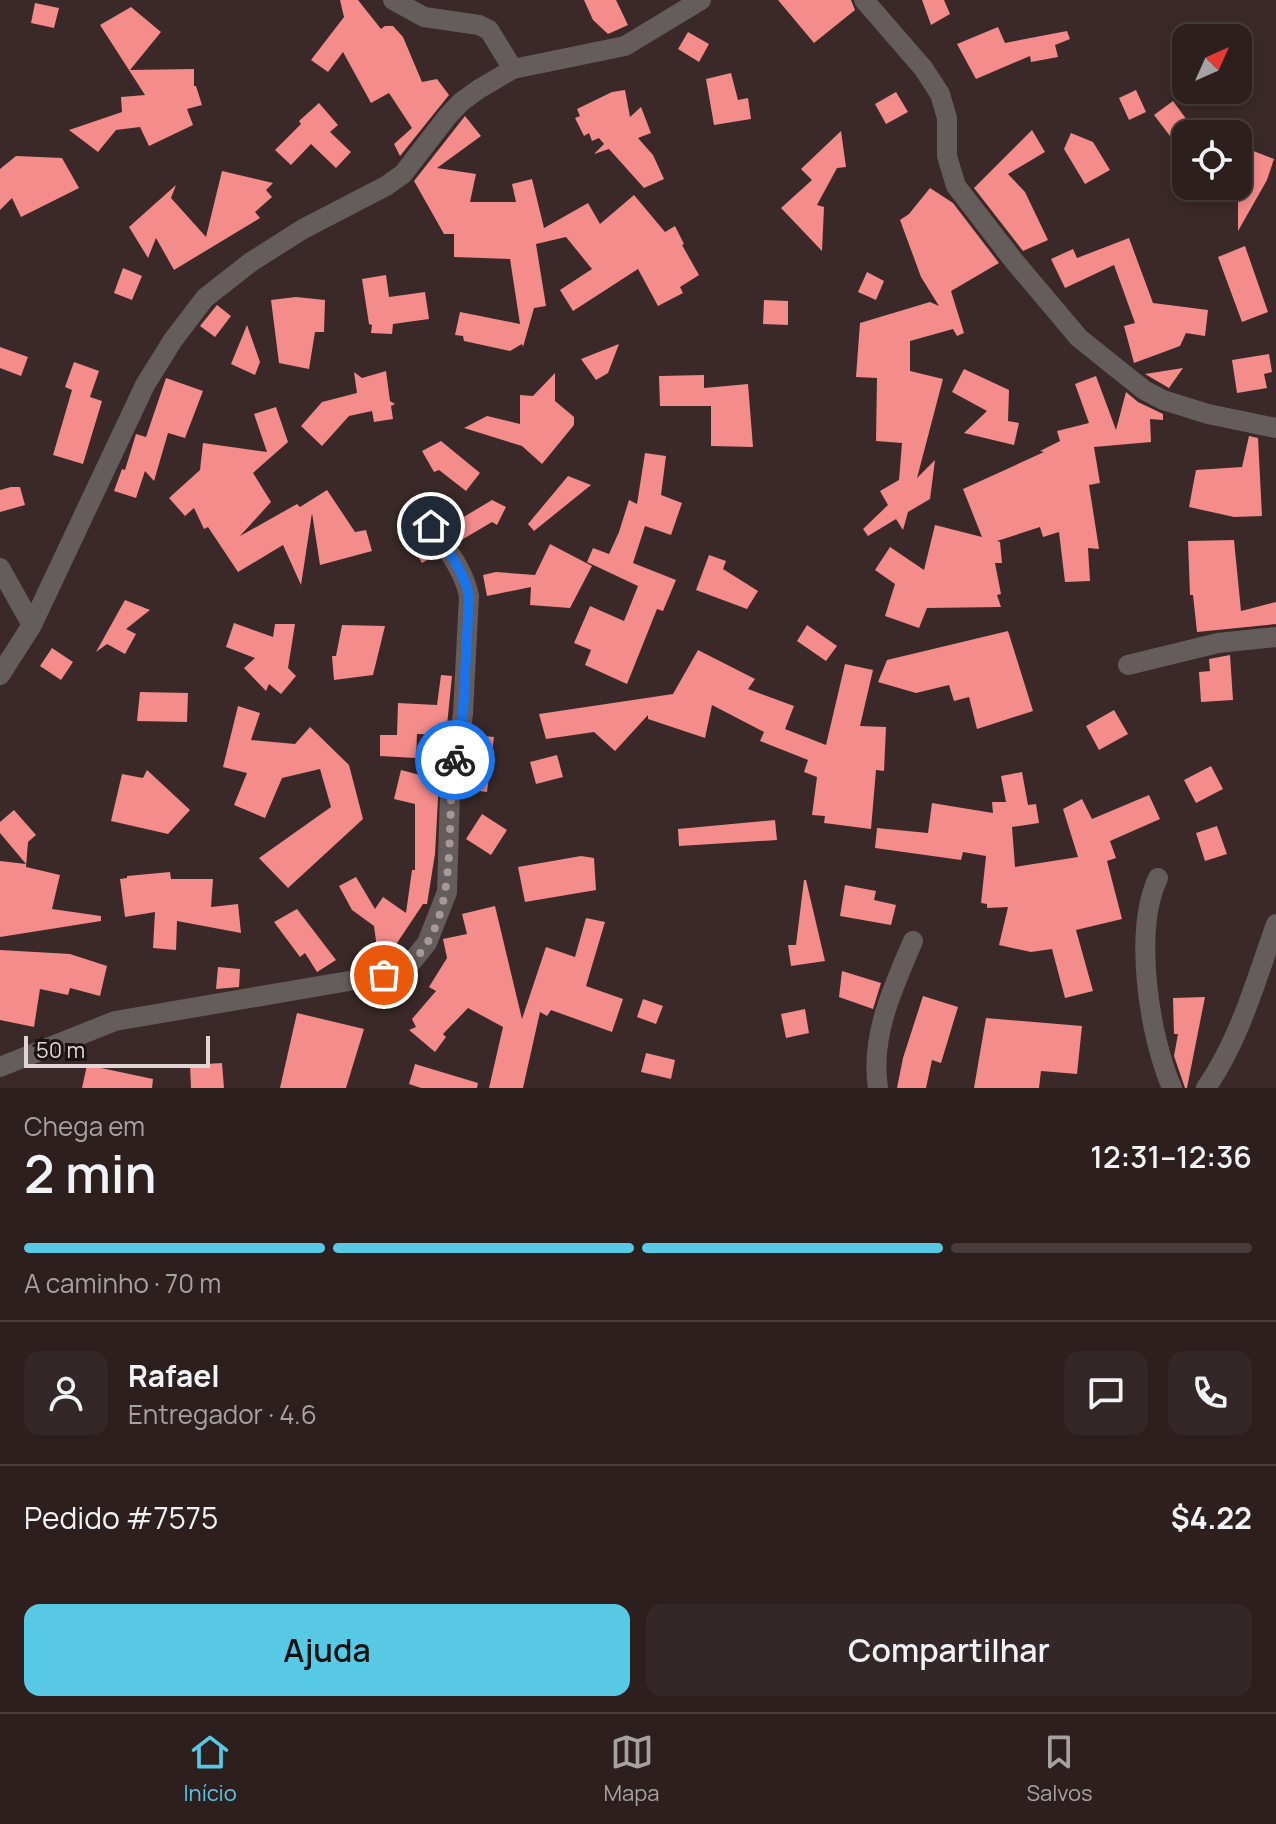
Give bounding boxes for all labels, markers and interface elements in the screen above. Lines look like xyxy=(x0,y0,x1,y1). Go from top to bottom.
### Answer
north arrow xyxy=(1172,24,1252,104)
map controls xyxy=(1172,24,1252,200)
button: locate xyxy=(1172,120,1252,200)
pin xyxy=(397,492,465,560)
icon: home xyxy=(409,504,453,548)
courier xyxy=(415,720,495,800)
icon: bike xyxy=(433,738,477,782)
pin xyxy=(350,941,418,1009)
icon: bag xyxy=(362,953,406,997)
scale bar xyxy=(24,1032,210,1068)
text: 50 m xyxy=(36,1035,85,1065)
text: Chega em xyxy=(24,1108,145,1144)
text: 12:31–12:36 xyxy=(1090,1136,1252,1177)
text: 2 min xyxy=(24,1138,157,1209)
text: A caminho · 70 m xyxy=(24,1265,221,1301)
button: person xyxy=(24,1351,108,1435)
button: chat xyxy=(1064,1351,1148,1435)
button: phone xyxy=(1168,1351,1252,1435)
text: Rafael xyxy=(128,1355,220,1396)
text: Entregador · 4.6 xyxy=(128,1396,317,1432)
text: Pedido #7575 xyxy=(24,1497,218,1538)
text: $4.22 xyxy=(1171,1497,1252,1538)
button: Ajuda xyxy=(24,1604,630,1696)
button: Compartilhar xyxy=(646,1604,1252,1696)
tab: Início xyxy=(183,1730,237,1808)
tab: Mapa xyxy=(604,1730,660,1808)
tab: Salvos xyxy=(1026,1730,1093,1808)

